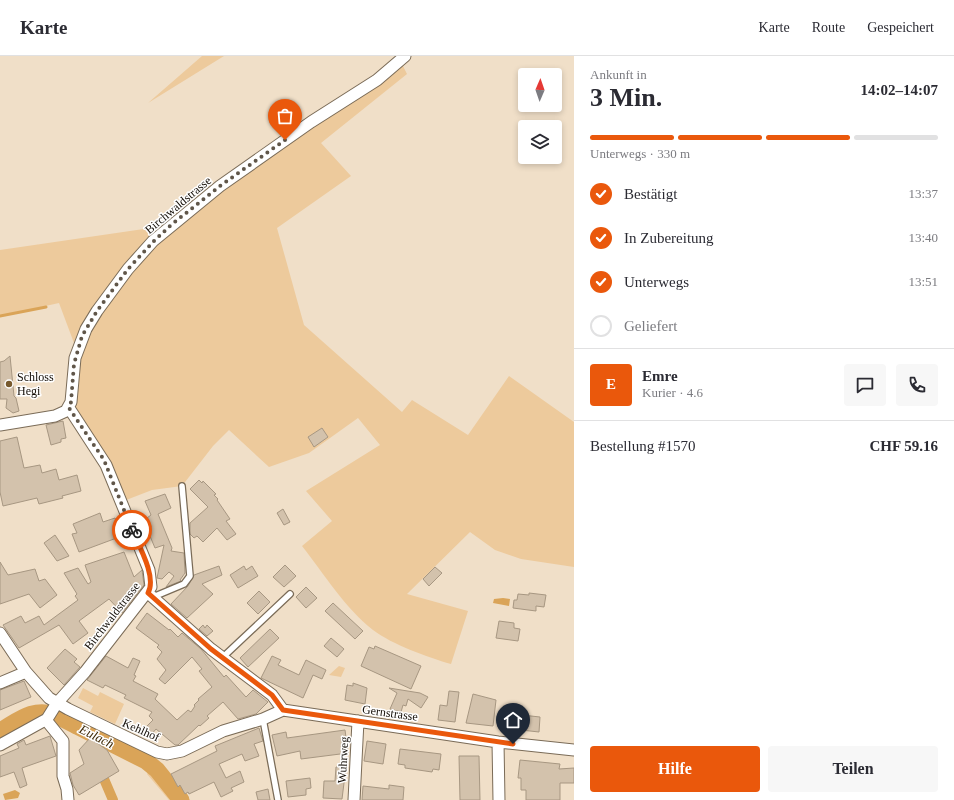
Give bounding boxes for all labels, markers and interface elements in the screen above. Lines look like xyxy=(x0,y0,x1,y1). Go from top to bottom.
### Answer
text: Karte xyxy=(20,17,67,38)
text: Karte xyxy=(759,20,790,35)
text: Route xyxy=(812,20,845,35)
text: Gespeichert xyxy=(867,20,934,35)
text: Ankunft in xyxy=(590,67,647,82)
north arrow xyxy=(518,68,562,112)
map controls xyxy=(518,68,562,164)
text: 14:02–14:07 xyxy=(861,82,938,98)
text: 3 Min. xyxy=(590,83,662,112)
pin xyxy=(268,99,302,140)
icon: bag xyxy=(274,105,296,127)
button: layers xyxy=(518,120,562,164)
text: Unterwegs · 330 m xyxy=(590,146,690,161)
street label: Birchwaldstrasse xyxy=(142,173,214,237)
icon: check xyxy=(590,183,612,205)
text: Bestätigt xyxy=(624,186,677,202)
text: 13:37 xyxy=(908,186,938,201)
icon: check xyxy=(590,227,612,249)
text: In Zubereitung xyxy=(624,230,714,246)
text: 13:40 xyxy=(908,230,938,245)
icon: check xyxy=(590,271,612,293)
text: Unterwegs xyxy=(624,274,689,290)
text: 13:51 xyxy=(908,274,938,289)
text: Geliefert xyxy=(624,318,677,334)
button: chat xyxy=(844,364,886,406)
button: phone xyxy=(896,364,938,406)
text: Emre xyxy=(642,368,678,384)
place label: Schloss Hegi xyxy=(17,370,54,398)
text: E xyxy=(606,376,616,392)
marker: Schloss Hegi xyxy=(4,379,14,389)
text: Kurier · 4.6 xyxy=(642,385,703,400)
text: Bestellung #1570 xyxy=(590,438,695,454)
text: CHF 59.16 xyxy=(869,438,938,454)
courier xyxy=(112,510,152,550)
icon: bike xyxy=(121,519,143,541)
street label: Birchwaldstrasse xyxy=(81,579,143,653)
street label: Gernstrasse xyxy=(361,702,419,724)
pin xyxy=(496,703,530,744)
icon: home xyxy=(502,709,524,731)
street label: Kehlhof xyxy=(120,716,162,744)
water label: Eulach xyxy=(76,721,117,751)
street label: Wuhrweg xyxy=(335,736,351,784)
button: Hilfe xyxy=(590,746,760,792)
button: Teilen xyxy=(768,746,938,792)

